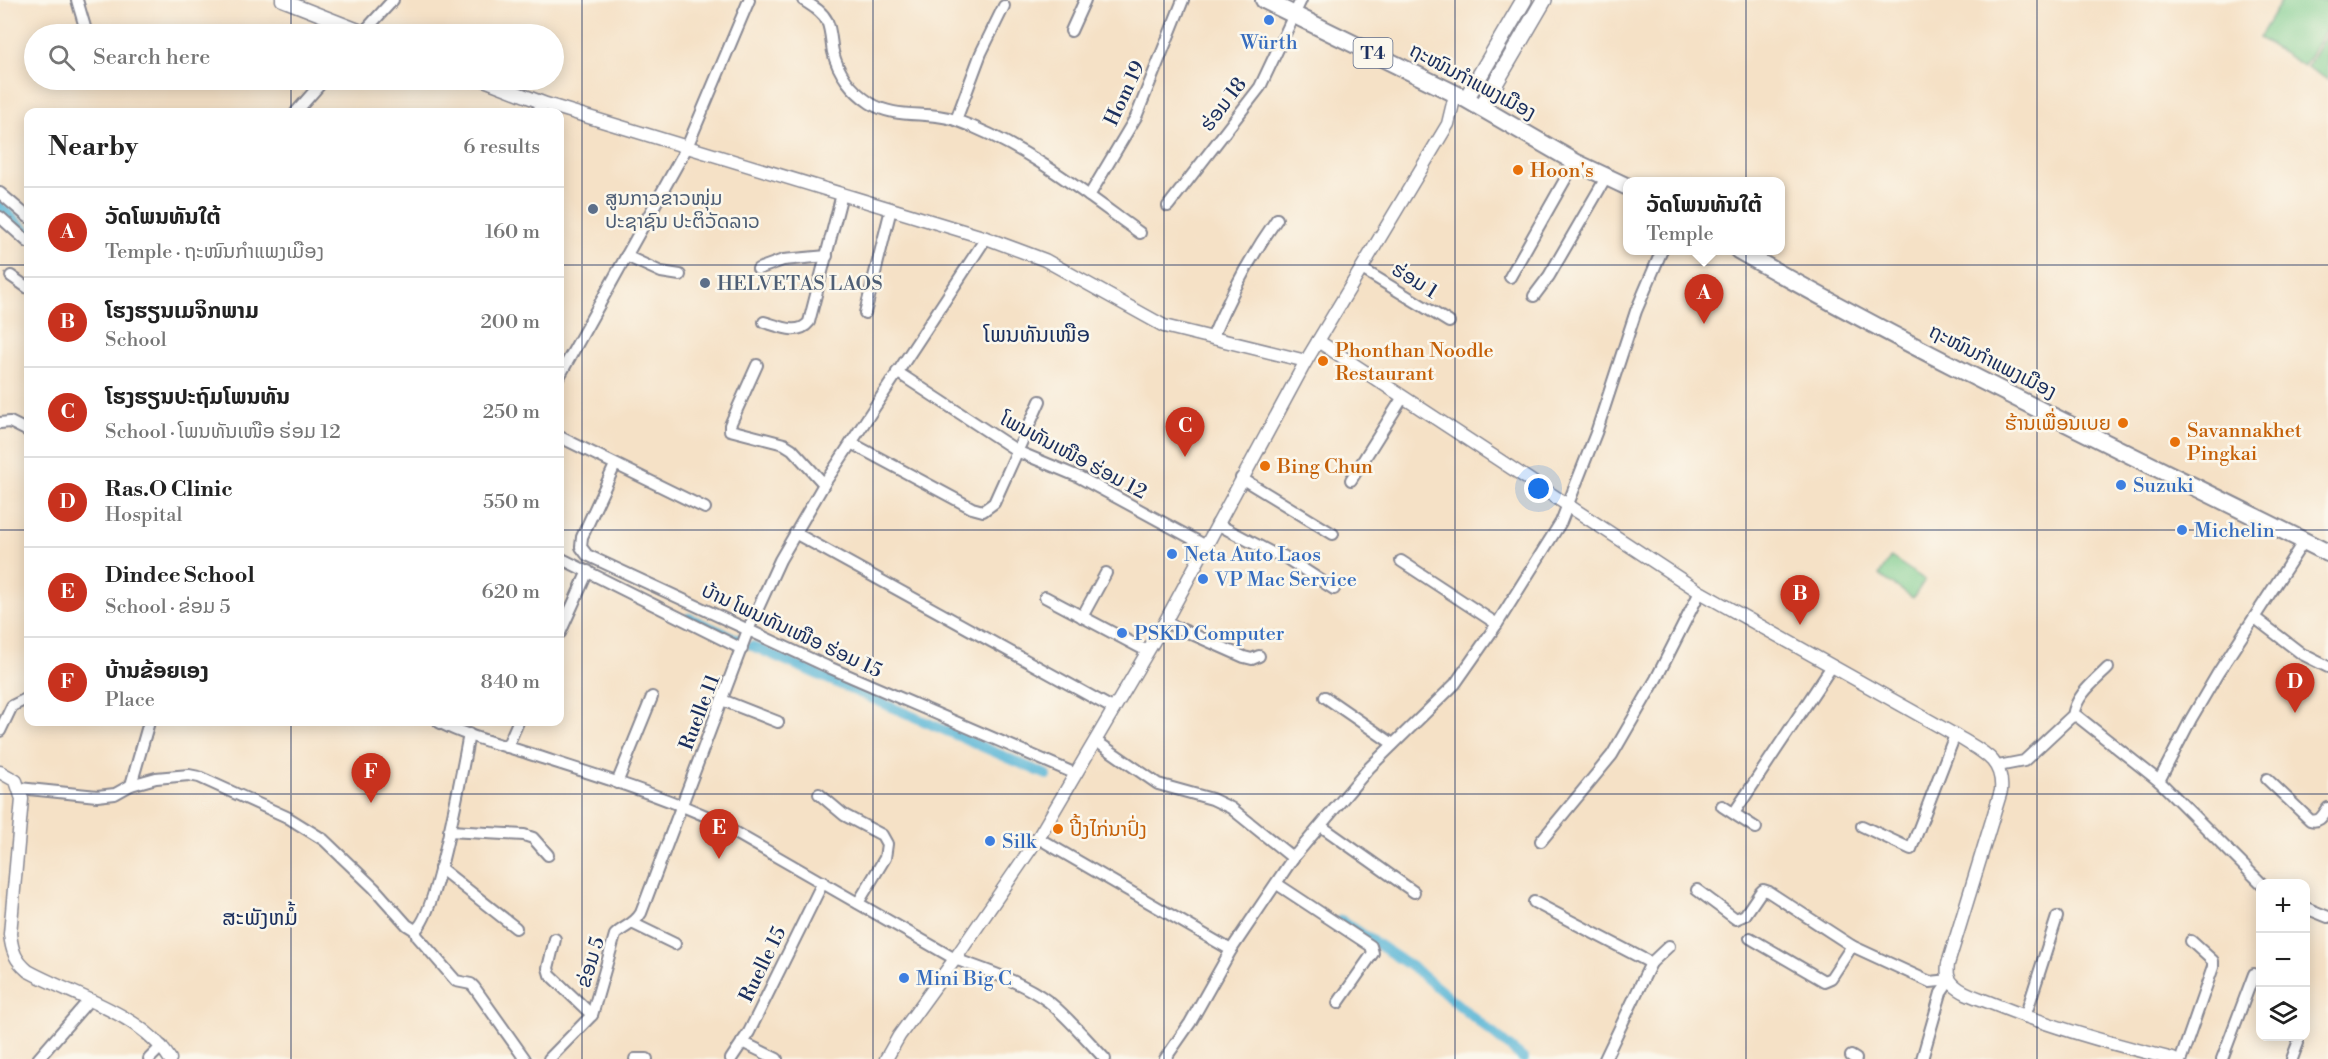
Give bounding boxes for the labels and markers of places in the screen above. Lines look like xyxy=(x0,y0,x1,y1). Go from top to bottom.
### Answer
marker: Würth xyxy=(1262,13,1276,27)
place label: Würth xyxy=(1239,31,1298,56)
place label: Hoon's xyxy=(1530,159,1594,184)
marker: Hoon's xyxy=(1511,163,1525,177)
place label: ສູນກາວຂາວໜຸ່ມ ປະຊາຊົນ ປະຕິວັດລາວ xyxy=(605,187,760,235)
marker: ສູນກາວຂາວໜຸ່ມ ປະຊາຊົນ ປະຕິວັດລາວ xyxy=(586,202,600,216)
place label: HELVETAS LAOS xyxy=(717,272,883,297)
pin: A xyxy=(1684,274,1724,324)
marker: HELVETAS LAOS xyxy=(698,276,712,290)
place label: Phonthan Noodle Restaurant xyxy=(1335,339,1494,387)
marker: Phonthan Noodle Restaurant xyxy=(1316,354,1330,368)
pin: C xyxy=(1166,408,1204,457)
place label: ຮ້ານເພື່ອນເບຍ xyxy=(2005,408,2111,437)
marker: ຮ້ານເພື່ອນເບຍ xyxy=(2116,416,2130,430)
place label: Savannakhet Pingkai xyxy=(2187,419,2302,467)
marker: Savannakhet Pingkai xyxy=(2168,435,2182,449)
place label: Bing Chun xyxy=(1276,455,1373,480)
marker: Bing Chun xyxy=(1258,459,1272,473)
place label: Suzuki xyxy=(2133,474,2194,499)
marker: Suzuki xyxy=(2114,478,2128,492)
place label: Michelin xyxy=(2194,519,2275,544)
marker: Michelin xyxy=(2175,523,2189,537)
place label: Neta Auto Laos xyxy=(1184,543,1321,568)
marker: Neta Auto Laos xyxy=(1165,547,1179,561)
place label: VP Mac Service xyxy=(1214,568,1357,593)
marker: VP Mac Service xyxy=(1196,572,1210,586)
pin: B xyxy=(1780,576,1820,625)
place label: PSKD Computer xyxy=(1134,622,1285,647)
marker: PSKD Computer xyxy=(1115,626,1129,640)
pin: D xyxy=(2276,664,2314,713)
pin: F xyxy=(352,754,391,803)
pin: E xyxy=(700,810,738,859)
place label: ປີ້ງໄກ່ນາປົ່ງ xyxy=(1070,813,1147,843)
marker: ປີ້ງໄກ່ນາປົ່ງ xyxy=(1051,822,1065,836)
place label: Silk xyxy=(1002,830,1038,855)
marker: Silk xyxy=(983,834,997,848)
place label: Mini Big C xyxy=(916,967,1012,992)
marker: Mini Big C xyxy=(897,971,911,985)

